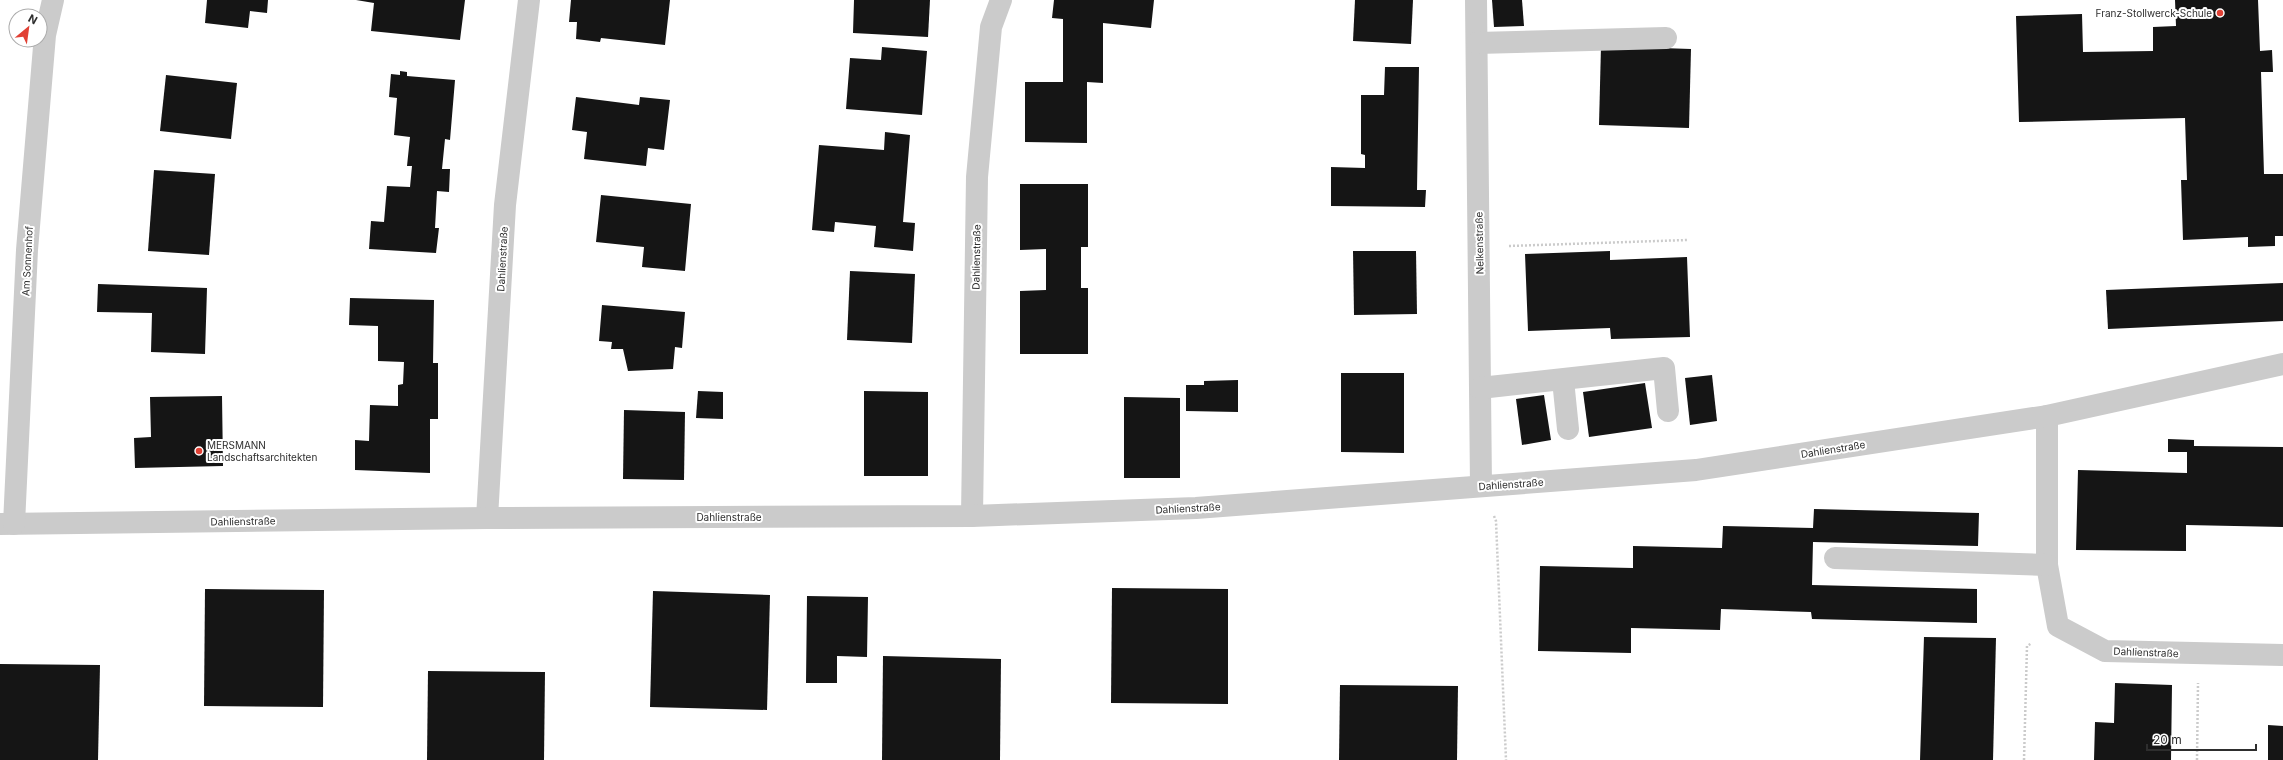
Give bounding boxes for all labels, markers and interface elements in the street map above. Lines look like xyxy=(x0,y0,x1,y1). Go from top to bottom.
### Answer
place label: Franz-Stollwerck-Schule xyxy=(2096,7,2212,19)
north arrow xyxy=(8,8,48,48)
marker: Franz-Stollwerck-Schule xyxy=(2215,8,2225,18)
text: N xyxy=(26,11,40,27)
street label: Nelkenstraße xyxy=(1472,211,1486,274)
street label: Dahlienstraße xyxy=(969,224,983,290)
street label: Am Sonnenhof xyxy=(19,225,35,296)
street label: Dahlienstraße xyxy=(494,226,510,292)
street label: Dahlienstraße xyxy=(1800,438,1866,460)
place label: MERSMANN Landschaftsarchitekten xyxy=(207,439,317,463)
marker: MERSMANN Landschaftsarchitekten xyxy=(194,446,204,456)
street label: Dahlienstraße xyxy=(1478,476,1544,492)
street label: Dahlienstraße xyxy=(1155,500,1221,516)
street label: Dahlienstraße xyxy=(696,511,762,523)
street label: Dahlienstraße xyxy=(210,514,276,528)
street label: Dahlienstraße xyxy=(2113,645,2179,659)
scale bar xyxy=(2147,726,2256,752)
text: 20 m xyxy=(2153,732,2182,747)

